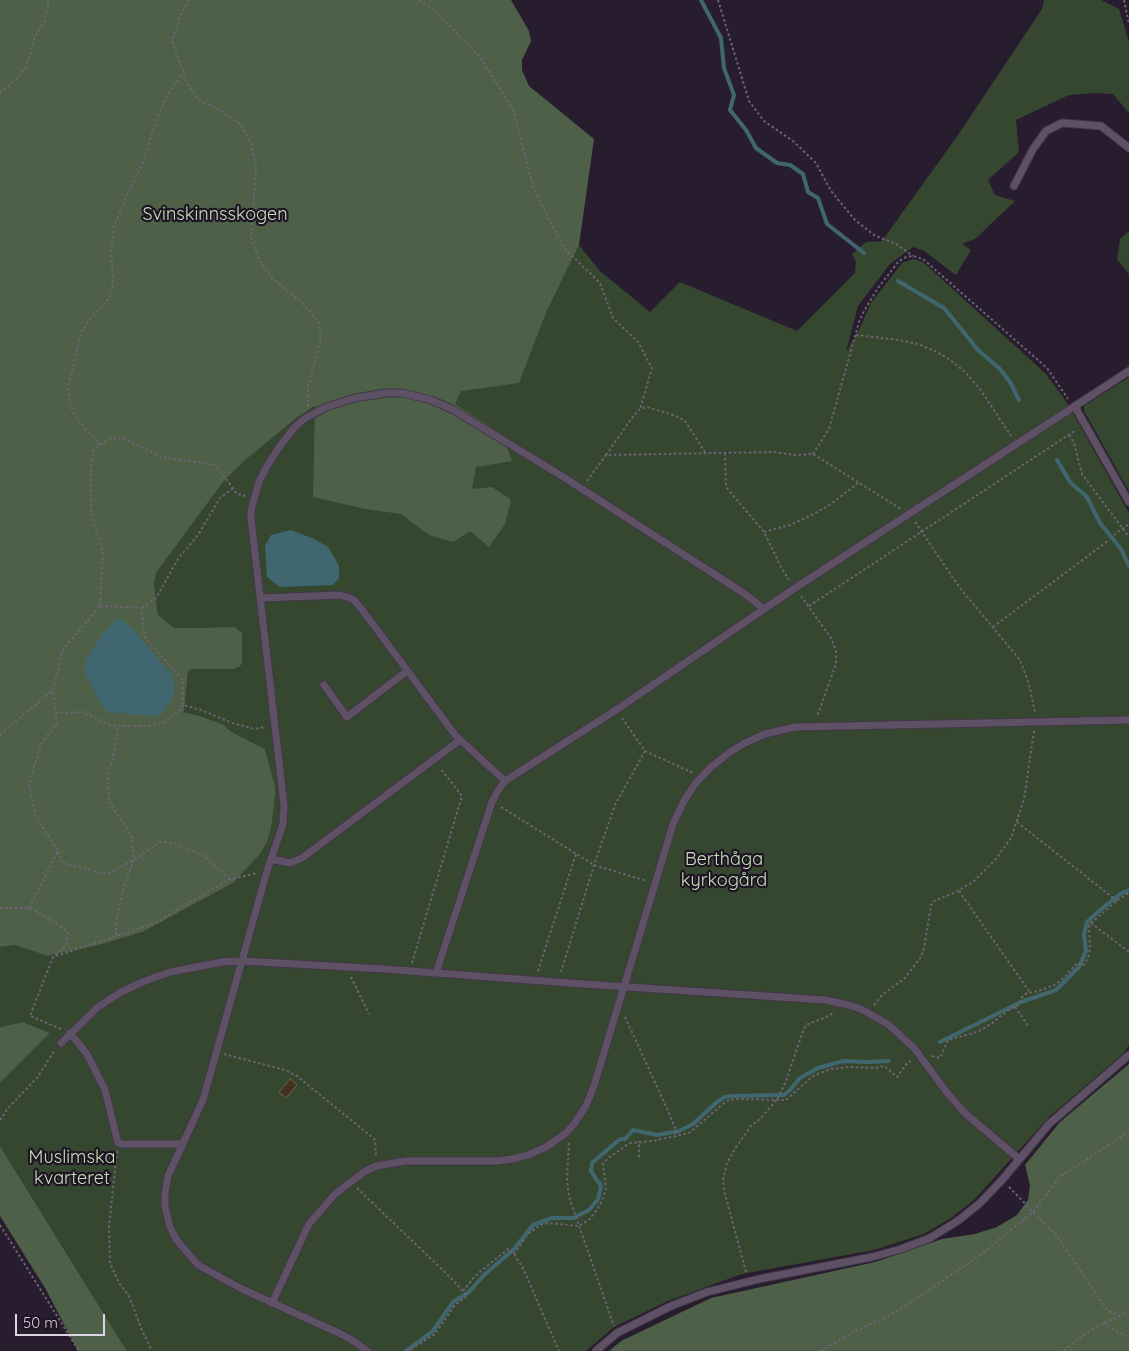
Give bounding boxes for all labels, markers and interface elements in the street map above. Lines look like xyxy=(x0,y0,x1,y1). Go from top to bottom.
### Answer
park label: Svinskinnsskogen xyxy=(142,204,288,226)
park label: Berthåga kyrkogård xyxy=(681,849,767,892)
park label: Muslimska kvarteret xyxy=(29,1147,115,1190)
scale bar xyxy=(18,1304,108,1336)
text: 50 m xyxy=(23,1313,58,1332)

